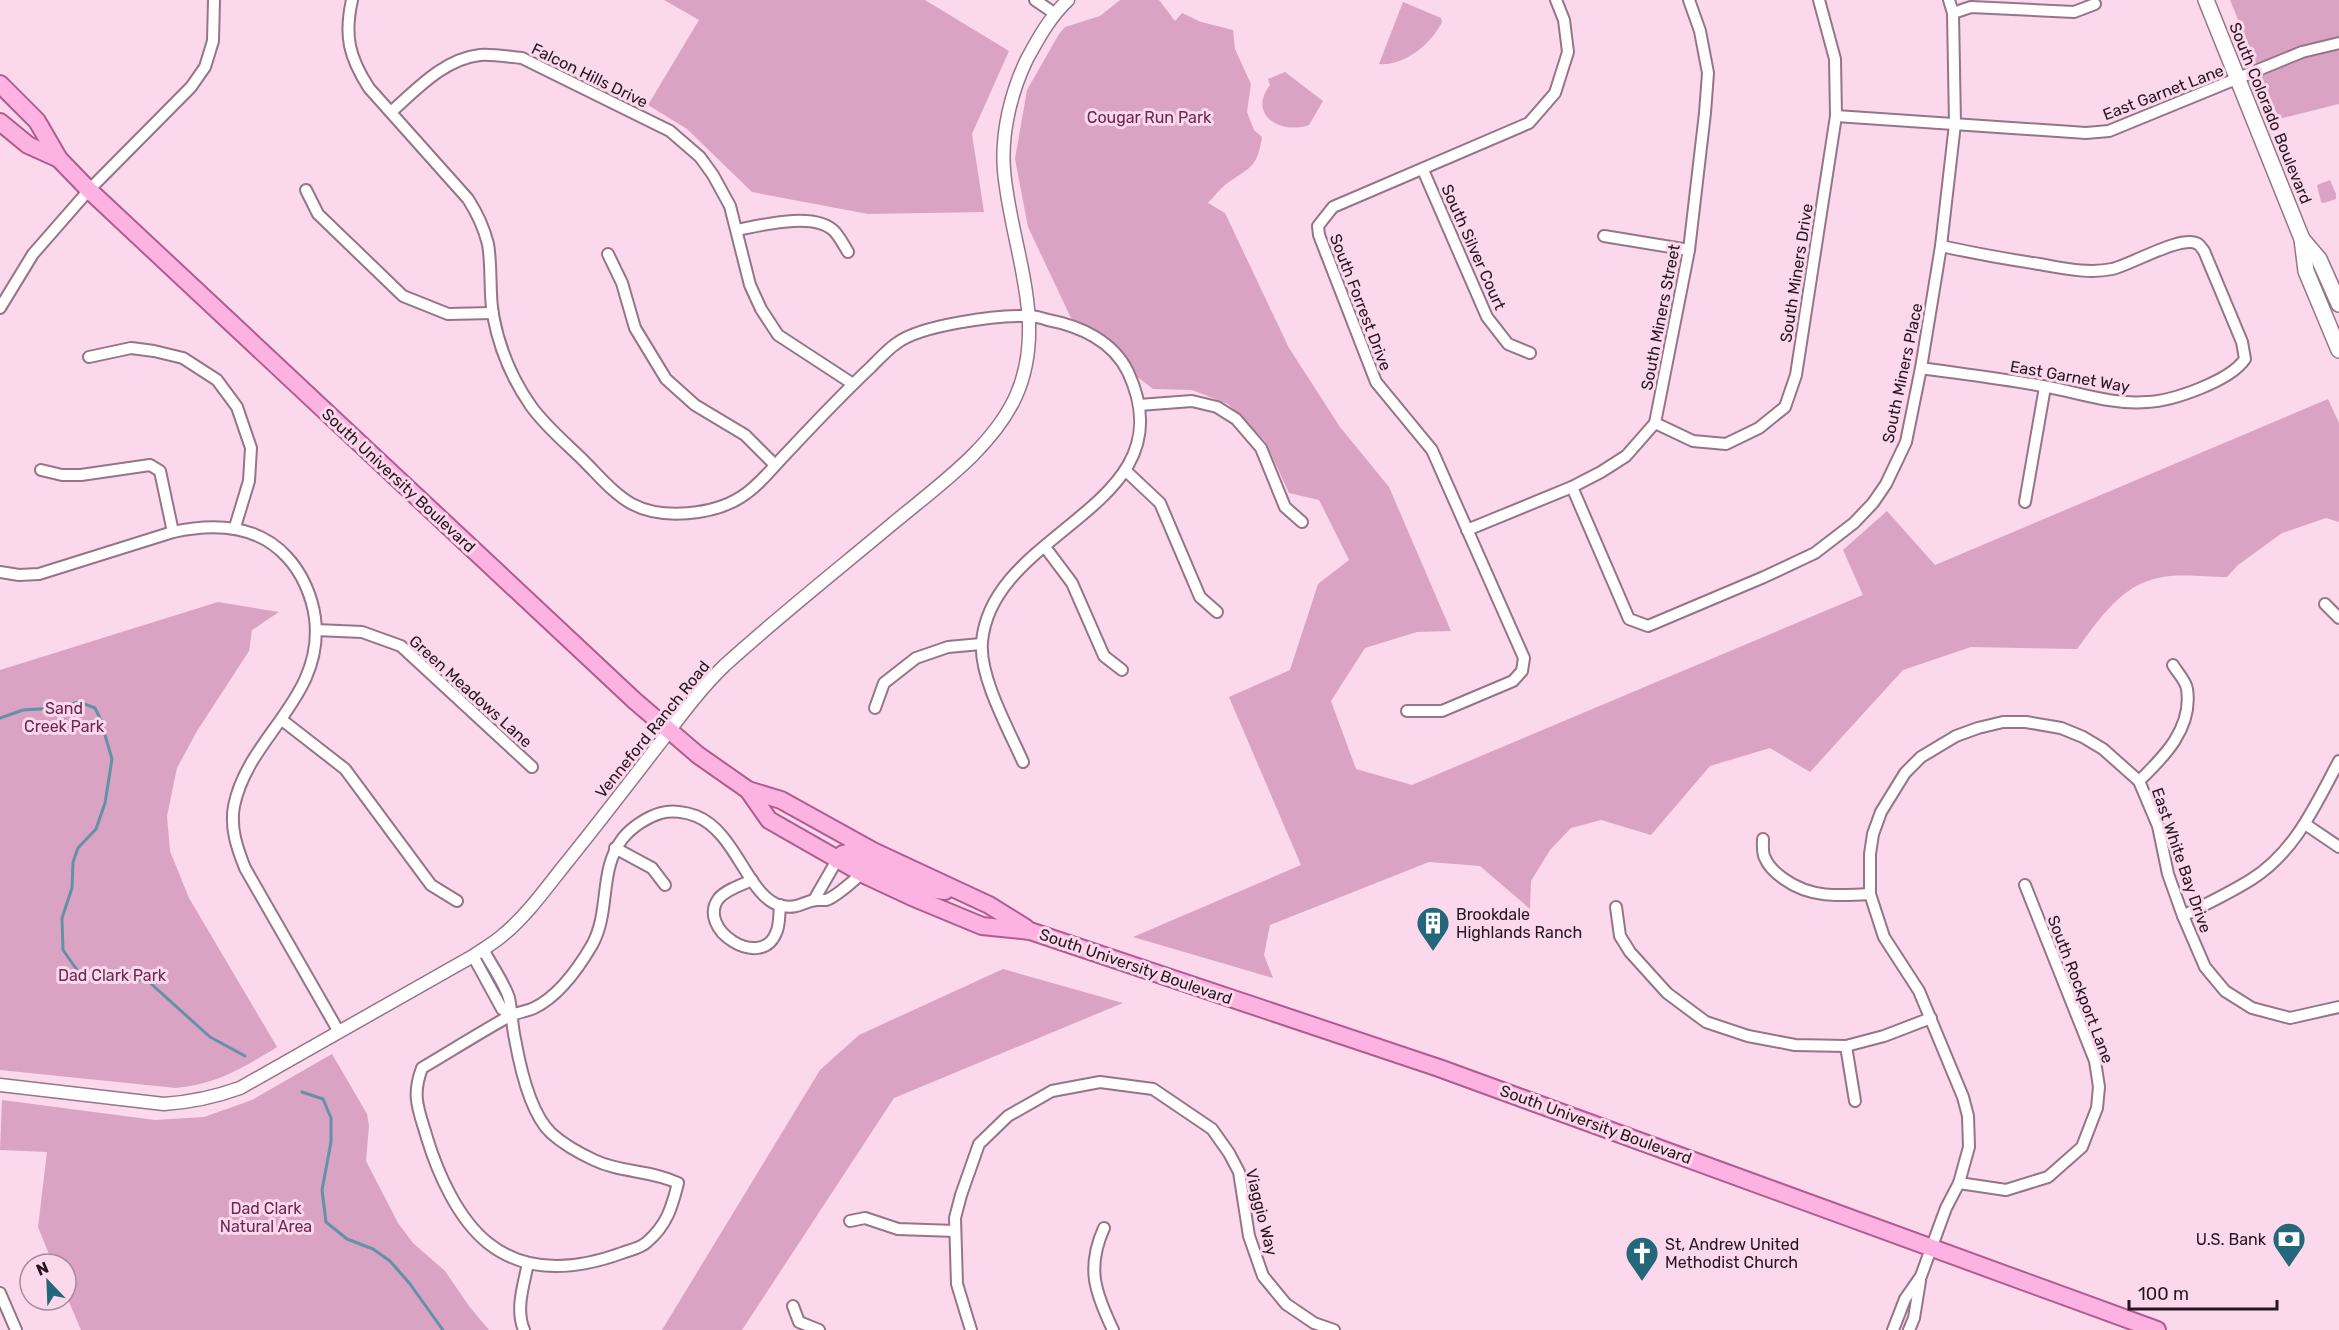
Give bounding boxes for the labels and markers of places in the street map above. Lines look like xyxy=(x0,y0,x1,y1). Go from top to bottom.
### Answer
building icon: Brookdale Highlands Ranch xyxy=(1415,905,1451,952)
place label: Brookdale Highlands Ranch xyxy=(1456,905,1582,942)
bank icon: U.S. Bank xyxy=(2271,1221,2307,1268)
place label: U.S. Bank xyxy=(2196,1230,2267,1249)
church icon: St, Andrew United Methodist Church xyxy=(1624,1235,1660,1282)
place label: St, Andrew United Methodist Church xyxy=(1665,1235,1799,1272)

